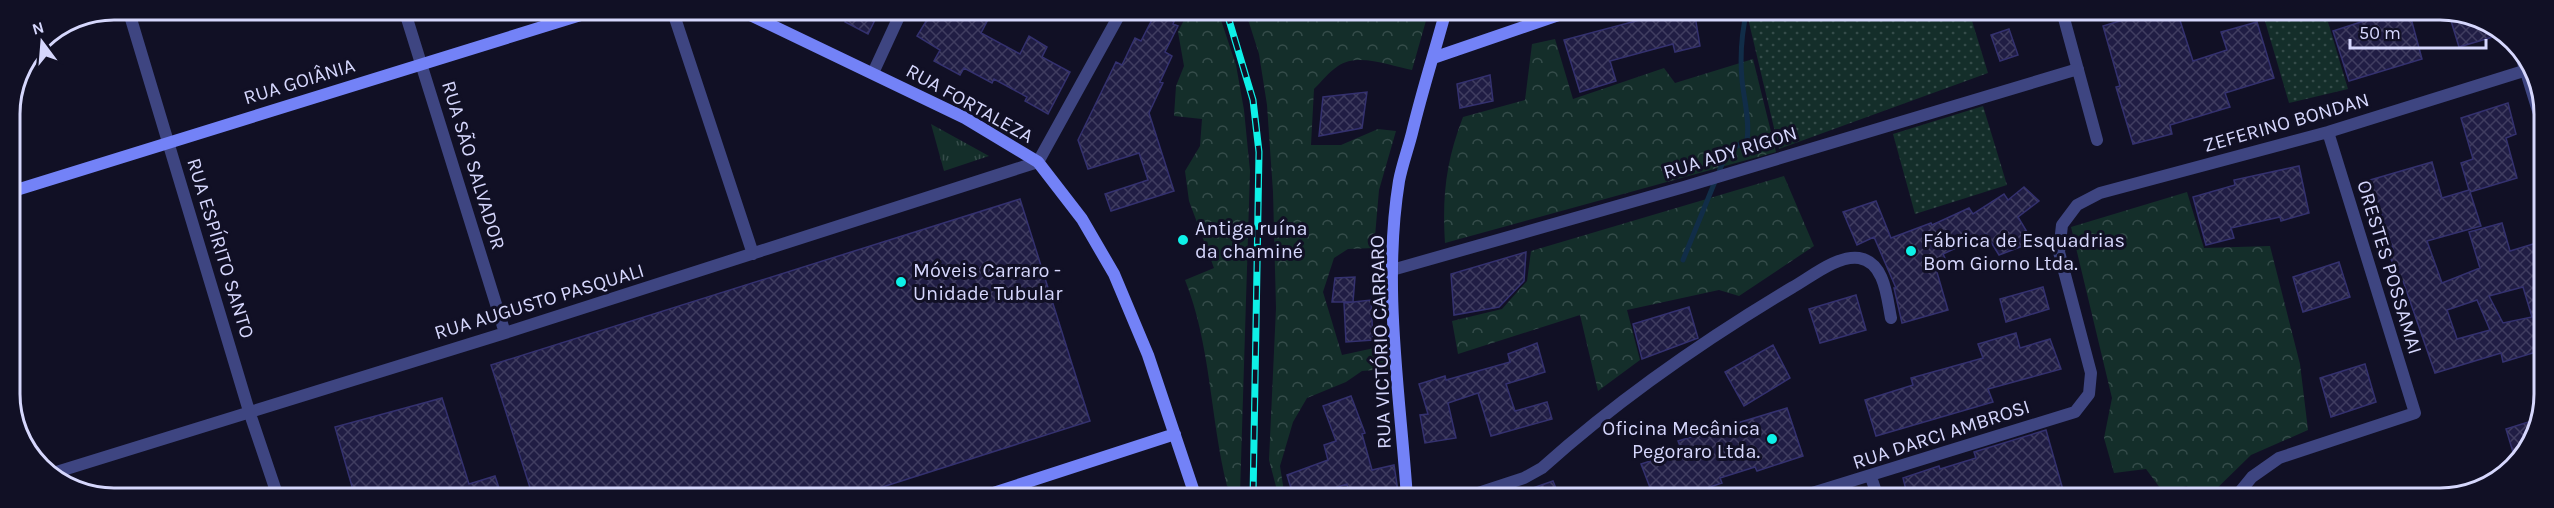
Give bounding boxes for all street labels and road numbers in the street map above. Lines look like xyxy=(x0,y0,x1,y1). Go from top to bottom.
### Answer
street label: RUA GOIÂNIA xyxy=(241,54,358,109)
street label: RUA FORTALEZA xyxy=(902,59,1037,148)
street label: RUA SÃO SALVADOR xyxy=(437,78,510,252)
street label: ZEFERINO BONDAN xyxy=(2201,88,2372,157)
street label: RUA ADY RIGON xyxy=(1660,121,1800,184)
street label: RUA ESPÍRITO SANTO xyxy=(182,155,260,341)
street label: ORESTES POSSAMAI xyxy=(2352,178,2427,357)
street label: RUA VICTÓRIO CARRARO xyxy=(1364,235,1396,449)
street label: RUA AUGUSTO PASQUALI xyxy=(431,259,647,344)
street label: RUA DARCI AMBROSI xyxy=(1850,395,2033,474)

